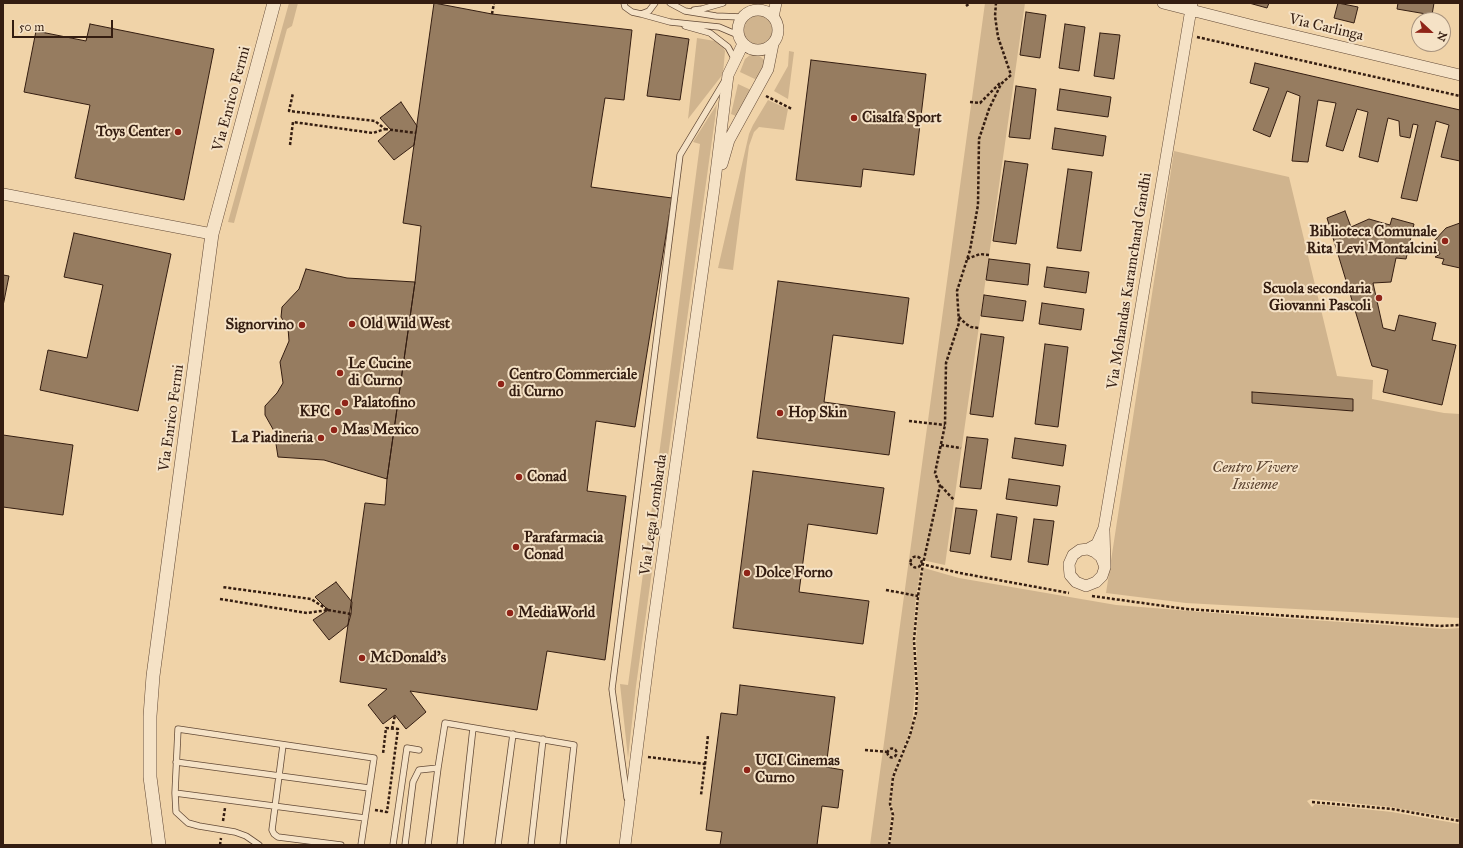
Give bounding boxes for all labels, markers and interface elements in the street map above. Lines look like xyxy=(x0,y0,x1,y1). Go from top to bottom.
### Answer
street label: Via Carlinga xyxy=(1287,11,1365,45)
scale bar xyxy=(14,12,115,38)
north arrow xyxy=(1411,12,1451,52)
text: 50 m xyxy=(19,20,44,34)
text: N xyxy=(1434,30,1449,43)
street label: Via Enrico Fermi xyxy=(209,45,255,153)
place label: Cisalfa Sport xyxy=(862,109,942,127)
marker: Cisalfa Sport xyxy=(849,113,859,123)
place label: Toys Center xyxy=(96,123,170,141)
marker: Toys Center xyxy=(173,127,183,137)
street label: Via Mohandas Karamchand Gandhi xyxy=(1104,171,1156,391)
place label: Biblioteca Comunale Rita Levi Montalcini xyxy=(1306,223,1437,258)
marker: Biblioteca Comunale Rita Levi Montalcini xyxy=(1440,236,1450,246)
place label: Scuola secondaria Giovanni Pascoli xyxy=(1263,280,1371,315)
marker: Scuola secondaria Giovanni Pascoli xyxy=(1374,293,1384,303)
place label: Old Wild West xyxy=(360,315,450,333)
place label: Signorvino xyxy=(226,316,294,334)
marker: Old Wild West xyxy=(347,319,357,329)
marker: Signorvino xyxy=(297,320,307,330)
place label: Le Cucine di Curno xyxy=(348,355,412,390)
street label: Via Enrico Fermi xyxy=(156,363,188,473)
place label: Centro Commerciale di Curno xyxy=(509,366,637,401)
marker: Le Cucine di Curno xyxy=(335,368,345,378)
marker: Centro Commerciale di Curno xyxy=(496,379,506,389)
place label: Palatofino xyxy=(353,394,416,412)
marker: Palatofino xyxy=(340,398,350,408)
place label: KFC xyxy=(299,403,330,421)
place label: Hop Skin xyxy=(788,404,847,422)
marker: KFC xyxy=(333,407,343,417)
marker: Hop Skin xyxy=(775,408,785,418)
place label: Mas Mexico xyxy=(342,421,419,439)
marker: Mas Mexico xyxy=(329,425,339,435)
place label: La Piadineria xyxy=(231,429,313,447)
marker: La Piadineria xyxy=(316,433,326,443)
street label: Via Lega Lombarda xyxy=(637,453,671,577)
park label: Centro Vivere Insieme xyxy=(1212,459,1298,494)
place label: Conad xyxy=(527,468,567,486)
marker: Conad xyxy=(514,472,524,482)
place label: Parafarmacia Conad xyxy=(524,529,603,564)
marker: Parafarmacia Conad xyxy=(511,542,521,552)
place label: Dolce Forno xyxy=(755,564,833,582)
marker: Dolce Forno xyxy=(742,568,752,578)
place label: MediaWorld xyxy=(518,604,595,622)
marker: MediaWorld xyxy=(505,608,515,618)
place label: McDonald's xyxy=(370,649,446,667)
marker: McDonald's xyxy=(357,653,367,663)
place label: UCI Cinemas Curno xyxy=(755,752,840,787)
marker: UCI Cinemas Curno xyxy=(742,765,752,775)

